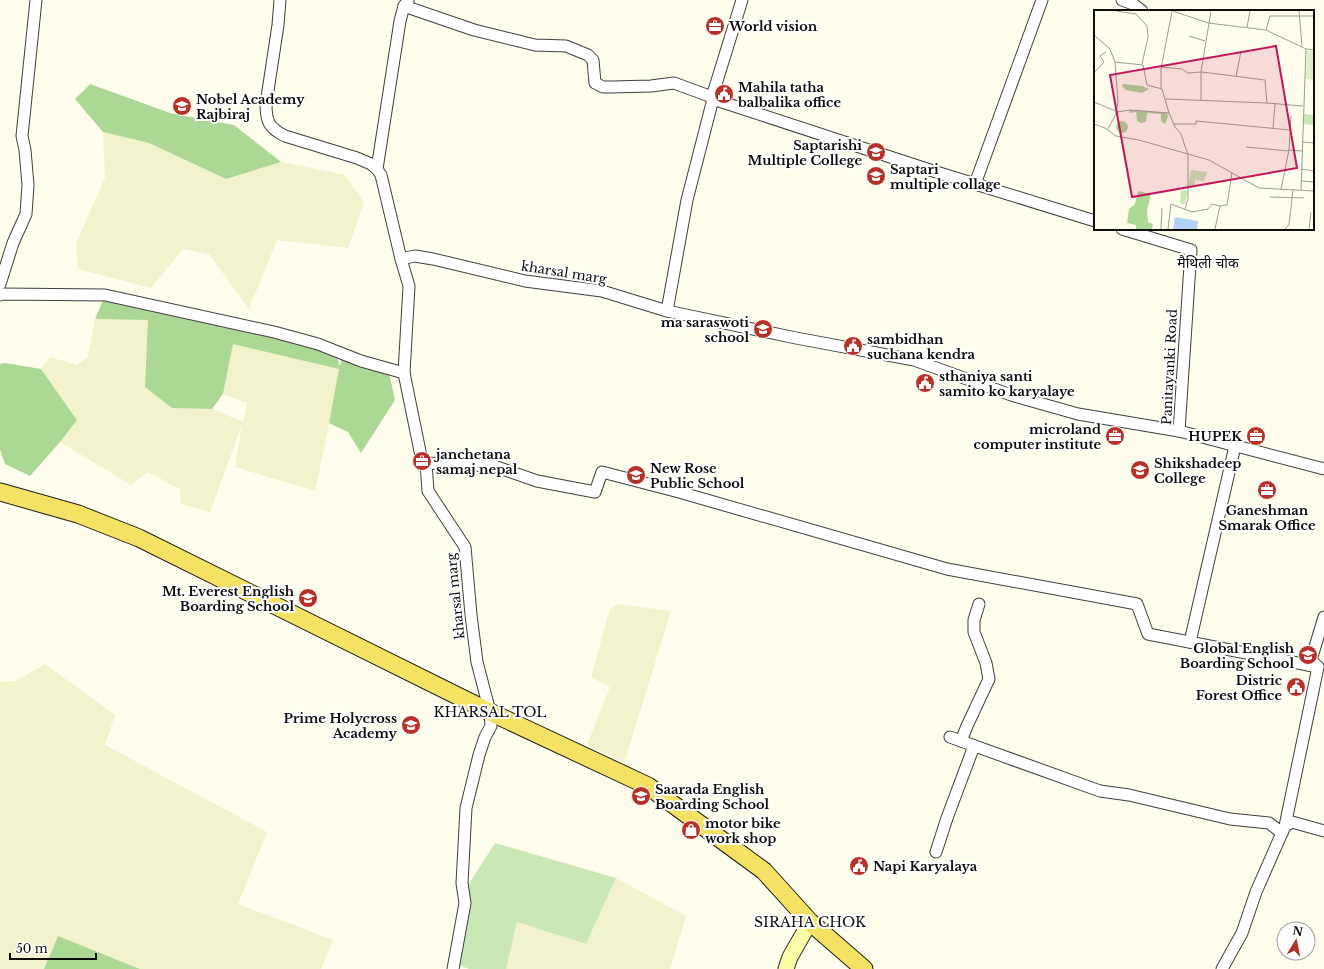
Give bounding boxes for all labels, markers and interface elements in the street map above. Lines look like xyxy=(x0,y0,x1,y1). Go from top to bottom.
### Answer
inset map xyxy=(1094,10,1314,230)
office icon: World vision xyxy=(704,15,726,37)
place label: World vision xyxy=(728,18,818,35)
place label: Mahila tatha balbalika office xyxy=(737,79,841,111)
public building icon: Mahila tatha balbalika office xyxy=(713,83,735,105)
place label: Nobel Academy Rajbiraj xyxy=(196,91,305,123)
school or university icon: Nobel Academy Rajbiraj xyxy=(171,95,193,117)
place label: Saptarishi Multiple College xyxy=(748,137,862,169)
school or university icon: Saptarishi Multiple College xyxy=(865,141,887,163)
place label: Saptari multiple collage xyxy=(890,161,1001,193)
school or university icon: Saptari multiple collage xyxy=(865,165,887,187)
district label: मैथिली चोक xyxy=(1177,254,1239,272)
street label: kharsal marg xyxy=(520,257,608,288)
street label: Panitayanki Road xyxy=(1158,308,1181,426)
place label: ma saraswoti school xyxy=(661,314,749,346)
school or university icon: ma saraswoti school xyxy=(752,318,774,340)
place label: sambidhan suchana kendra xyxy=(867,331,976,363)
public building icon: sambidhan suchana kendra xyxy=(842,335,864,357)
place label: sthaniya santi samito ko karyalaye xyxy=(939,368,1075,400)
public building icon: sthaniya santi samito ko karyalaye xyxy=(914,372,936,394)
place label: microland computer institute xyxy=(974,421,1101,453)
office icon: microland computer institute xyxy=(1104,425,1126,447)
office icon: HUPEK xyxy=(1245,425,1267,447)
place label: HUPEK xyxy=(1188,428,1242,445)
place label: janchetana samaj nepal xyxy=(434,446,518,478)
office icon: janchetana samaj nepal xyxy=(411,450,433,472)
place label: Shikshadeep College xyxy=(1154,455,1241,487)
school or university icon: Shikshadeep College xyxy=(1129,459,1151,481)
place label: New Rose Public School xyxy=(650,460,745,492)
school or university icon: New Rose Public School xyxy=(625,464,647,486)
office icon: Ganeshman Smarak Office xyxy=(1256,479,1278,501)
place label: Ganeshman Smarak Office xyxy=(1218,502,1316,534)
street label: kharsal marg xyxy=(442,552,468,640)
place label: Mt. Everest English Boarding School xyxy=(162,583,295,615)
school or university icon: Mt. Everest English Boarding School xyxy=(297,587,319,609)
place label: Global English Boarding School xyxy=(1180,640,1295,672)
school or university icon: Global English Boarding School xyxy=(1297,644,1319,666)
place label: Distric Forest Office xyxy=(1196,672,1282,704)
public building icon: Distric Forest Office xyxy=(1285,676,1307,698)
district label: KHARSAL TOL xyxy=(433,703,547,721)
place label: Prime Holycross Academy xyxy=(283,710,398,742)
school or university icon: Prime Holycross Academy xyxy=(400,714,422,736)
place label: Saarada English Boarding School xyxy=(655,781,770,813)
school or university icon: Saarada English Boarding School xyxy=(630,785,652,807)
place label: motor bike work shop xyxy=(705,815,781,847)
shop icon: motor bike work shop xyxy=(680,819,702,841)
public building icon: Napi Karyalaya xyxy=(848,855,870,877)
place label: Napi Karyalaya xyxy=(873,858,978,875)
district label: SIRAHA CHOK xyxy=(754,913,867,931)
north arrow xyxy=(1276,921,1316,961)
text: N xyxy=(1291,923,1305,939)
scale bar xyxy=(10,935,96,961)
text: 50 m xyxy=(16,941,48,956)

